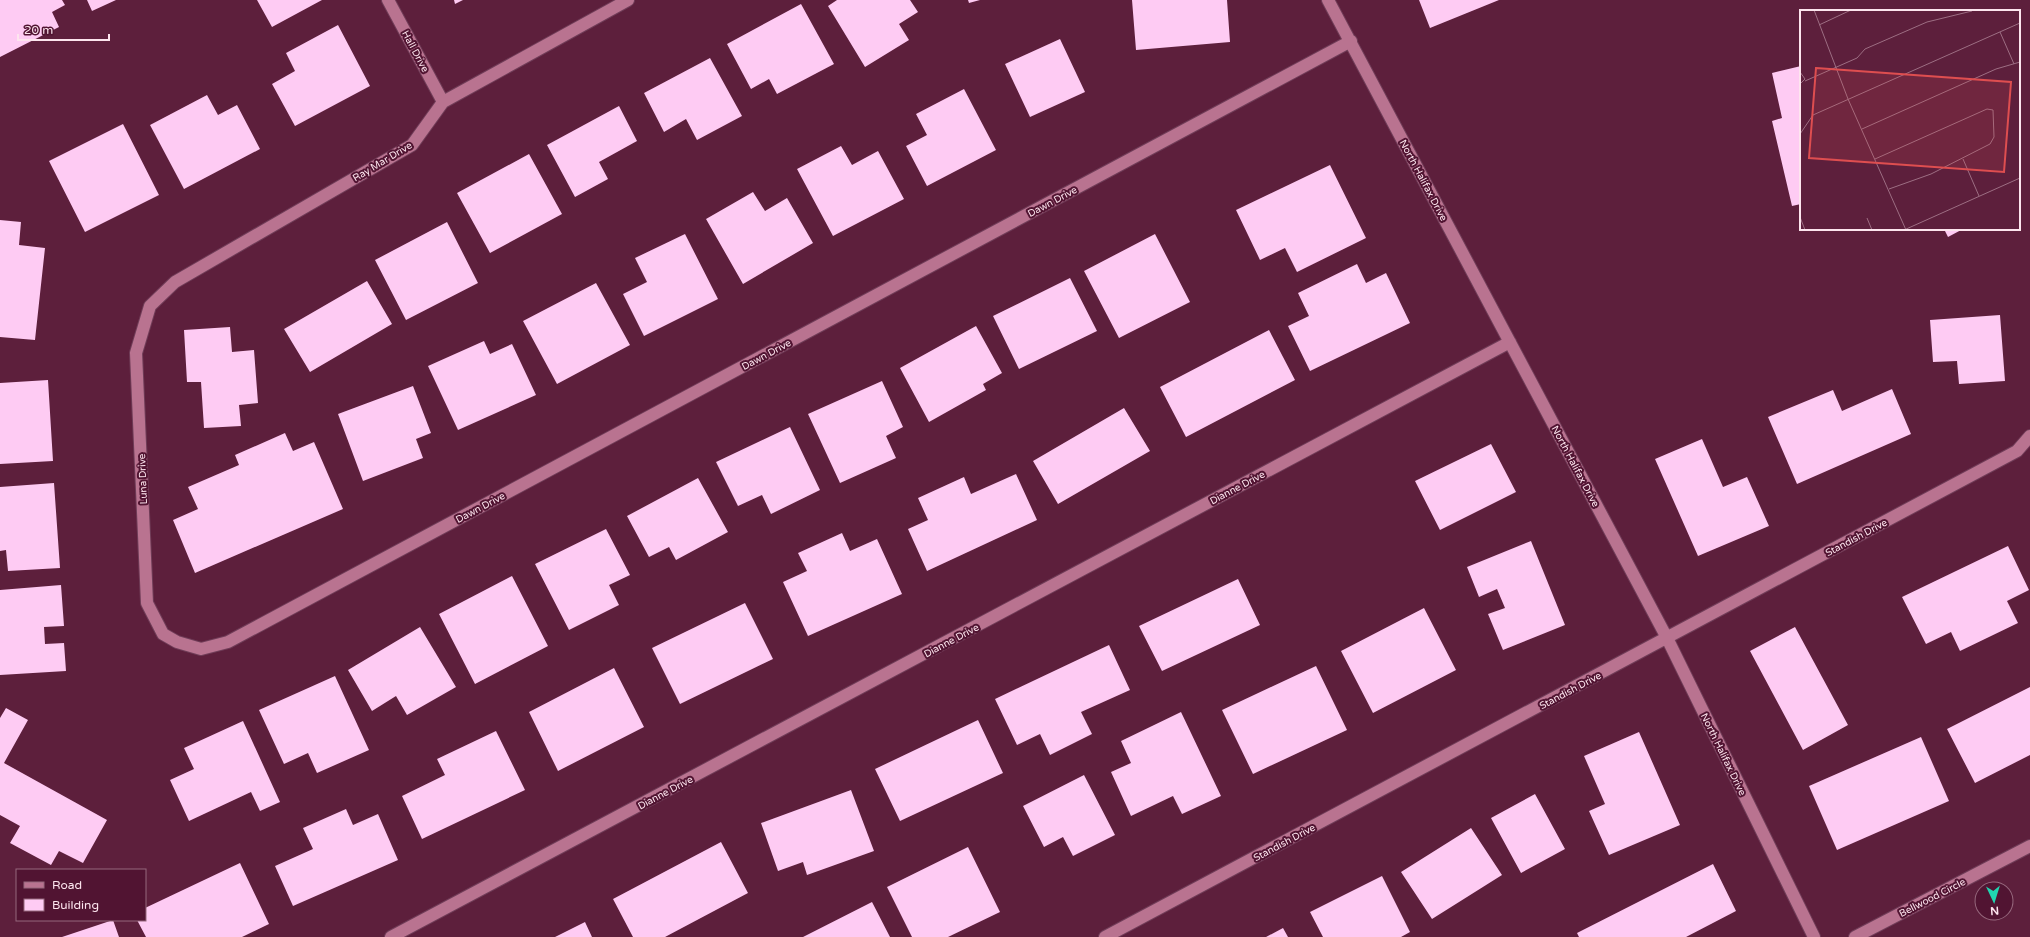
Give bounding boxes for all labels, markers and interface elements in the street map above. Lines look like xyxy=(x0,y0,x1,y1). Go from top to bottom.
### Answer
inset map xyxy=(1800,10,2020,230)
scale bar xyxy=(18,16,109,42)
text: 20 m xyxy=(24,23,53,37)
street label: Hall Drive xyxy=(399,29,431,75)
street label: North Halifax Drive xyxy=(1397,138,1450,223)
street label: Ray Mar Drive xyxy=(351,139,415,184)
street label: Dawn Drive xyxy=(1026,184,1080,220)
street label: Dawn Drive xyxy=(740,337,794,373)
street label: North Halifax Drive xyxy=(1549,424,1602,509)
street label: Luna Drive xyxy=(136,453,150,505)
street label: Dianne Drive xyxy=(1208,468,1267,507)
street label: Dawn Drive xyxy=(454,490,508,526)
street label: Standish Drive xyxy=(1823,516,1890,559)
street label: Dianne Drive xyxy=(922,621,981,660)
street label: Standish Drive xyxy=(1537,669,1604,712)
street label: North Halifax Drive xyxy=(1698,711,1748,798)
street label: Dianne Drive xyxy=(636,773,695,812)
street label: Standish Drive xyxy=(1251,821,1318,864)
legend xyxy=(16,869,146,921)
street label: Bellwood Circle xyxy=(1897,876,1968,920)
text: Road xyxy=(52,878,82,892)
north arrow xyxy=(1974,881,2014,921)
text: Building xyxy=(52,898,99,912)
text: N xyxy=(1990,904,2000,917)

